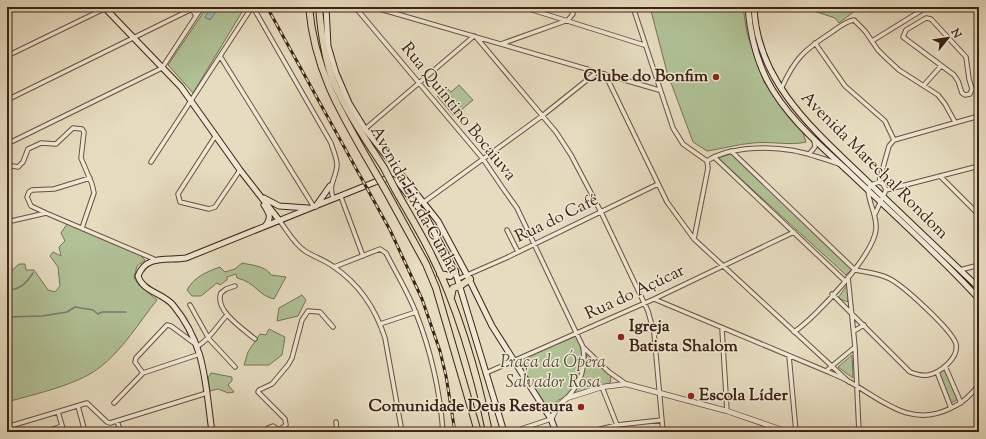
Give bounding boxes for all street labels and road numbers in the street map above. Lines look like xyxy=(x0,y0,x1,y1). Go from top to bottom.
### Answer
street label: Rua Quintino Bocaiuva xyxy=(395,38,522,186)
street label: Avenida Marechal Rondom xyxy=(795,87,953,245)
street label: Avenida Lix da Cunha xyxy=(363,122,465,278)
street label: Rua do Café xyxy=(511,188,603,250)
street label: Rua do Açúcar xyxy=(581,259,689,327)

